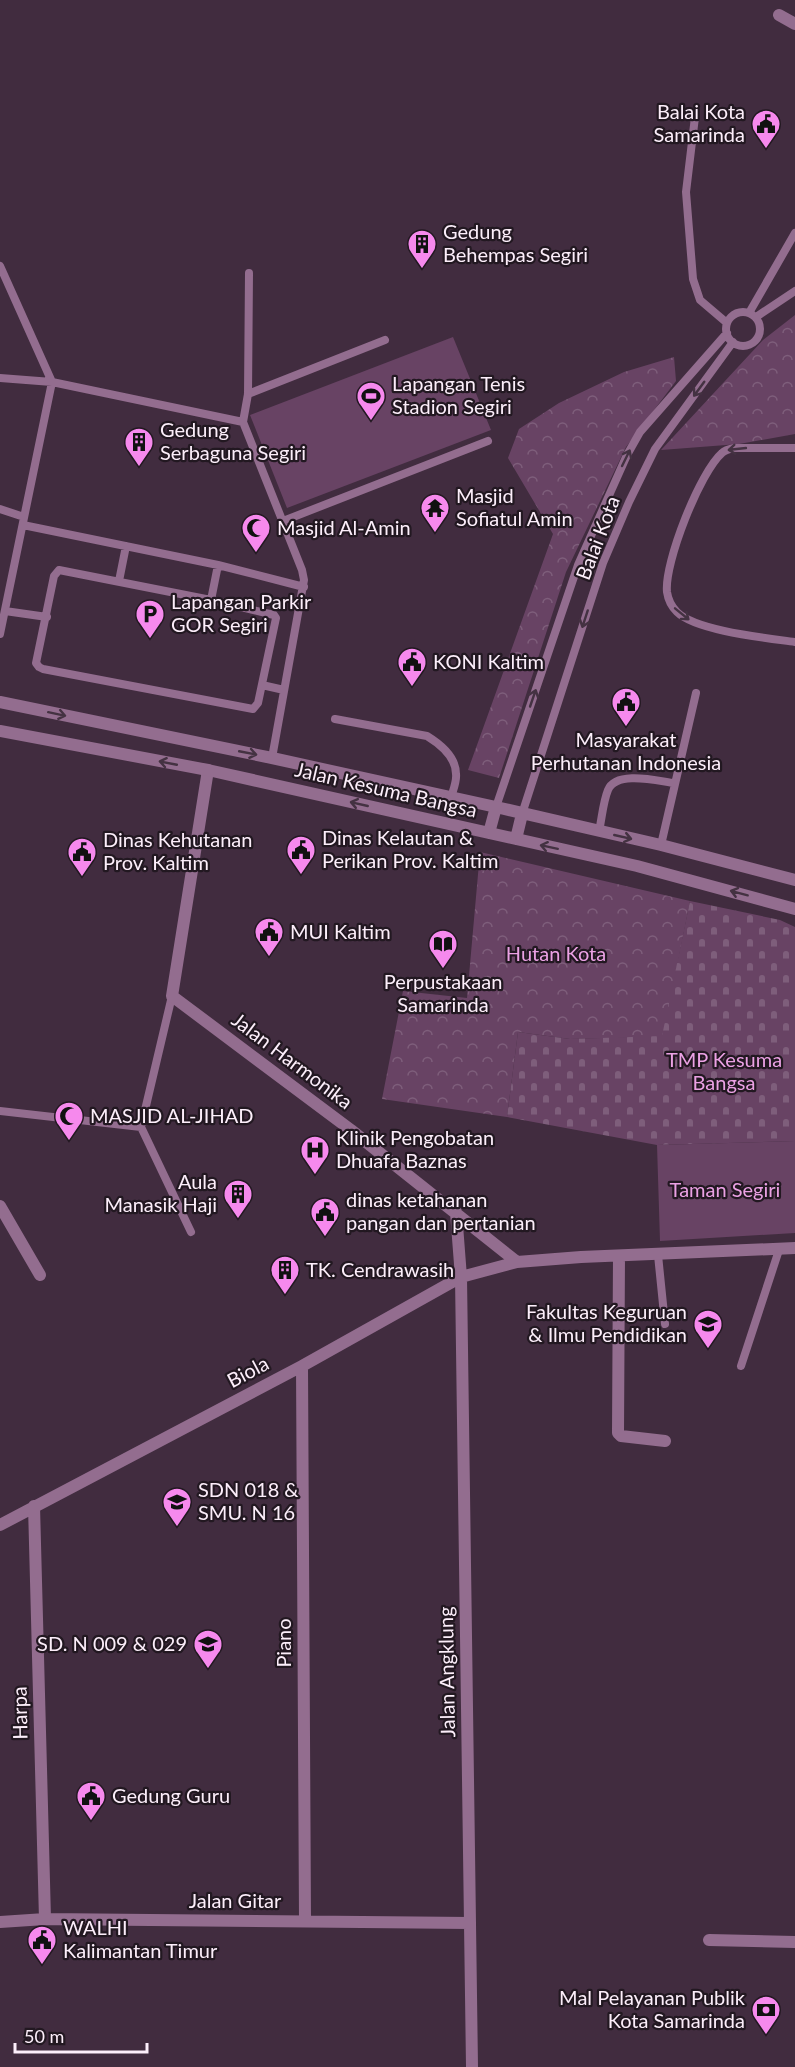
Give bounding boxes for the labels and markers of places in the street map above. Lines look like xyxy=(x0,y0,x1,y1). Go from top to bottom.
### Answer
place label: Balai Kota Samarinda xyxy=(654,99,745,146)
public building icon: Balai Kota Samarinda xyxy=(750,108,782,150)
place label: Gedung Behempas Segiri xyxy=(443,219,588,266)
building icon: Gedung Behempas Segiri xyxy=(406,228,438,270)
place label: Lapangan Tenis Stadion Segiri xyxy=(392,371,525,418)
sports icon: Lapangan Tenis Stadion Segiri xyxy=(355,380,387,422)
place label: Gedung Serbaguna Segiri xyxy=(160,417,306,464)
building icon: Gedung Serbaguna Segiri xyxy=(123,426,155,468)
place label: Masjid Sofiatul Amin xyxy=(456,483,573,530)
temple icon: Masjid Sofiatul Amin xyxy=(419,492,451,534)
mosque icon: Masjid Al-Amin xyxy=(240,512,272,554)
place label: Masjid Al-Amin xyxy=(277,515,411,539)
place label: Lapangan Parkir GOR Segiri xyxy=(171,589,312,636)
parking icon: Lapangan Parkir GOR Segiri xyxy=(134,598,166,640)
public building icon: KONI Kaltim xyxy=(396,646,428,688)
place label: KONI Kaltim xyxy=(433,649,544,673)
public building icon: Masyarakat Perhutanan Indonesia xyxy=(610,686,642,728)
place label: Masyarakat Perhutanan Indonesia xyxy=(531,727,721,774)
place label: Dinas Kelautan & Perikan Prov. Kaltim xyxy=(322,825,498,872)
place label: Dinas Kehutanan Prov. Kaltim xyxy=(103,827,252,874)
public building icon: Dinas Kelautan & Perikan Prov. Kaltim xyxy=(285,834,317,876)
public building icon: Dinas Kehutanan Prov. Kaltim xyxy=(66,836,98,878)
public building icon: MUI Kaltim xyxy=(253,916,285,958)
place label: MUI Kaltim xyxy=(290,919,391,943)
library icon: Perpustakaan Samarinda xyxy=(427,928,459,970)
place label: Perpustakaan Samarinda xyxy=(384,969,502,1016)
mosque icon: MASJID AL-JIHAD xyxy=(53,1100,85,1142)
place label: MASJID AL-JIHAD xyxy=(90,1103,253,1127)
place label: Klinik Pengobatan Dhuafa Baznas xyxy=(336,1125,494,1172)
hospital icon: Klinik Pengobatan Dhuafa Baznas xyxy=(299,1134,331,1176)
place label: Aula Manasik Haji xyxy=(104,1169,217,1216)
building icon: Aula Manasik Haji xyxy=(222,1178,254,1220)
place label: dinas ketahanan pangan dan pertanian xyxy=(346,1187,536,1234)
public building icon: dinas ketahanan pangan dan pertanian xyxy=(309,1196,341,1238)
building icon: TK. Cendrawasih xyxy=(269,1254,301,1296)
place label: TK. Cendrawasih xyxy=(306,1257,454,1281)
place label: Fakultas Keguruan & Ilmu Pendidikan xyxy=(526,1299,687,1346)
school or university icon: Fakultas Keguruan & Ilmu Pendidikan xyxy=(692,1308,724,1350)
place label: SDN 018 & SMU. N 16 xyxy=(198,1477,299,1524)
school or university icon: SDN 018 & SMU. N 16 xyxy=(161,1486,193,1528)
school or university icon: SD. N 009 & 029 xyxy=(192,1628,224,1670)
place label: SD. N 009 & 029 xyxy=(37,1631,187,1655)
public building icon: Gedung Guru xyxy=(75,1780,107,1822)
place label: Gedung Guru xyxy=(112,1783,230,1807)
place label: WALHI Kalimantan Timur xyxy=(63,1915,218,1962)
public building icon: WALHI Kalimantan Timur xyxy=(26,1924,58,1966)
place label: Mal Pelayanan Publik Kota Samarinda xyxy=(559,1985,746,2032)
bank icon: Mal Pelayanan Publik Kota Samarinda xyxy=(750,1994,782,2036)

